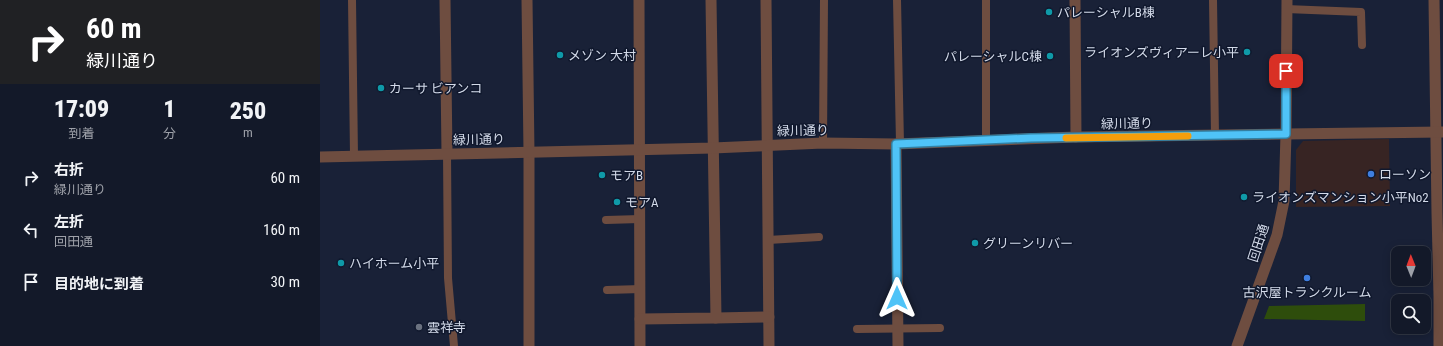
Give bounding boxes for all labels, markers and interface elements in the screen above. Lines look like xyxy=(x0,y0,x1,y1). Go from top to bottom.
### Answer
place label: パレーシャルB棟 xyxy=(1057,5,1155,20)
marker: パレーシャルB棟 xyxy=(1044,7,1054,17)
text: 60 m xyxy=(86,12,142,45)
icon: right xyxy=(20,16,72,68)
place label: ライオンズヴィアーレ小平 xyxy=(1084,45,1239,60)
marker: ライオンズヴィアーレ小平 xyxy=(1242,47,1252,57)
place label: メゾン 大村 xyxy=(568,48,636,63)
place label: パレーシャルC棟 xyxy=(944,49,1042,64)
text: 緑川通り xyxy=(86,50,158,71)
marker: メゾン 大村 xyxy=(555,50,565,60)
marker: パレーシャルC棟 xyxy=(1045,51,1055,61)
pin xyxy=(1269,54,1303,88)
icon: arrive xyxy=(1275,60,1297,82)
place label: カーサ ビアンコ xyxy=(389,81,482,96)
marker: カーサ ビアンコ xyxy=(376,83,386,93)
text: 17:09 xyxy=(54,95,109,123)
text: 1 xyxy=(163,95,176,123)
text: 250 xyxy=(230,97,266,125)
street label: 緑川通り xyxy=(1101,116,1153,131)
street label: 緑川通り xyxy=(777,123,829,138)
text: m xyxy=(243,125,253,140)
text: 到着 xyxy=(68,126,94,141)
text: 分 xyxy=(163,126,176,141)
street label: 緑川通り xyxy=(453,132,505,147)
text: 右折 xyxy=(54,161,84,179)
icon: right xyxy=(20,167,42,189)
place label: ローソン xyxy=(1379,167,1431,182)
place label: モアB xyxy=(610,168,643,183)
text: 60 m xyxy=(270,169,300,187)
marker: ローソン xyxy=(1366,169,1376,179)
marker: モアB xyxy=(597,170,607,180)
text: 緑川通り xyxy=(54,182,106,197)
place label: ライオンズマンション小平No2 xyxy=(1252,190,1429,205)
marker: ライオンズマンション小平No2 xyxy=(1239,192,1249,202)
place label: モアA xyxy=(625,195,659,210)
marker: モアA xyxy=(612,197,622,207)
text: 左折 xyxy=(54,213,84,231)
icon: left xyxy=(20,219,42,241)
text: 160 m xyxy=(263,221,300,239)
street label: 回田通 xyxy=(1245,222,1272,264)
text: 回田通 xyxy=(54,234,93,249)
place label: グリーンリバー xyxy=(983,236,1073,251)
marker: グリーンリバー xyxy=(970,238,980,248)
north arrow xyxy=(1391,246,1431,286)
map controls xyxy=(1391,246,1431,334)
place label: ハイホーム小平 xyxy=(349,256,439,271)
marker: ハイホーム小平 xyxy=(336,258,346,268)
icon: arrive xyxy=(20,271,42,293)
text: 30 m xyxy=(270,273,300,291)
marker: 古沢屋トランクルーム xyxy=(1302,273,1312,283)
text: 目的地に到着 xyxy=(54,275,144,293)
position arrow xyxy=(876,277,918,319)
place label: 古沢屋トランクルーム xyxy=(1242,285,1372,300)
button: search xyxy=(1391,294,1431,334)
place label: 雲祥寺 xyxy=(427,320,466,335)
marker: 雲祥寺 xyxy=(414,322,424,332)

